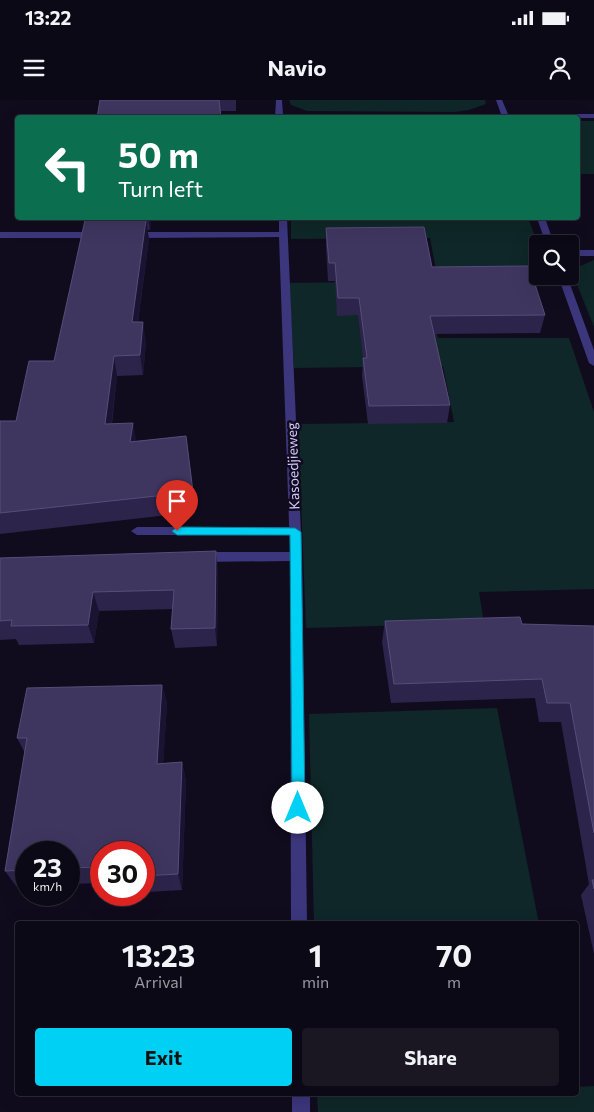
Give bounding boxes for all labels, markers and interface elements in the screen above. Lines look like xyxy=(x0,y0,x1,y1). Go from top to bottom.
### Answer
text: 13:22 xyxy=(25,6,71,29)
icon: menu xyxy=(20,54,48,82)
text: Navio xyxy=(267,54,327,81)
icon: person xyxy=(546,54,574,82)
text: 50 m xyxy=(118,132,199,175)
icon: left xyxy=(35,135,100,200)
text: Turn left xyxy=(118,175,203,202)
map controls xyxy=(529,235,579,285)
button: search xyxy=(529,235,579,285)
street label: Kasoedjieweg xyxy=(282,422,303,510)
pin xyxy=(156,480,198,531)
icon: arrive xyxy=(163,487,191,515)
position arrow xyxy=(271,781,323,833)
speed limit sign: 30 xyxy=(90,841,155,906)
text: 23 xyxy=(33,852,62,882)
text: km/h xyxy=(33,879,62,893)
text: 13:23 xyxy=(122,936,195,973)
text: 1 xyxy=(309,936,322,973)
text: 70 xyxy=(436,936,472,973)
text: Arrival xyxy=(134,972,183,991)
text: min xyxy=(302,972,329,991)
text: m xyxy=(447,972,461,991)
button: Exit xyxy=(35,1028,292,1086)
button: Share xyxy=(302,1028,559,1086)

